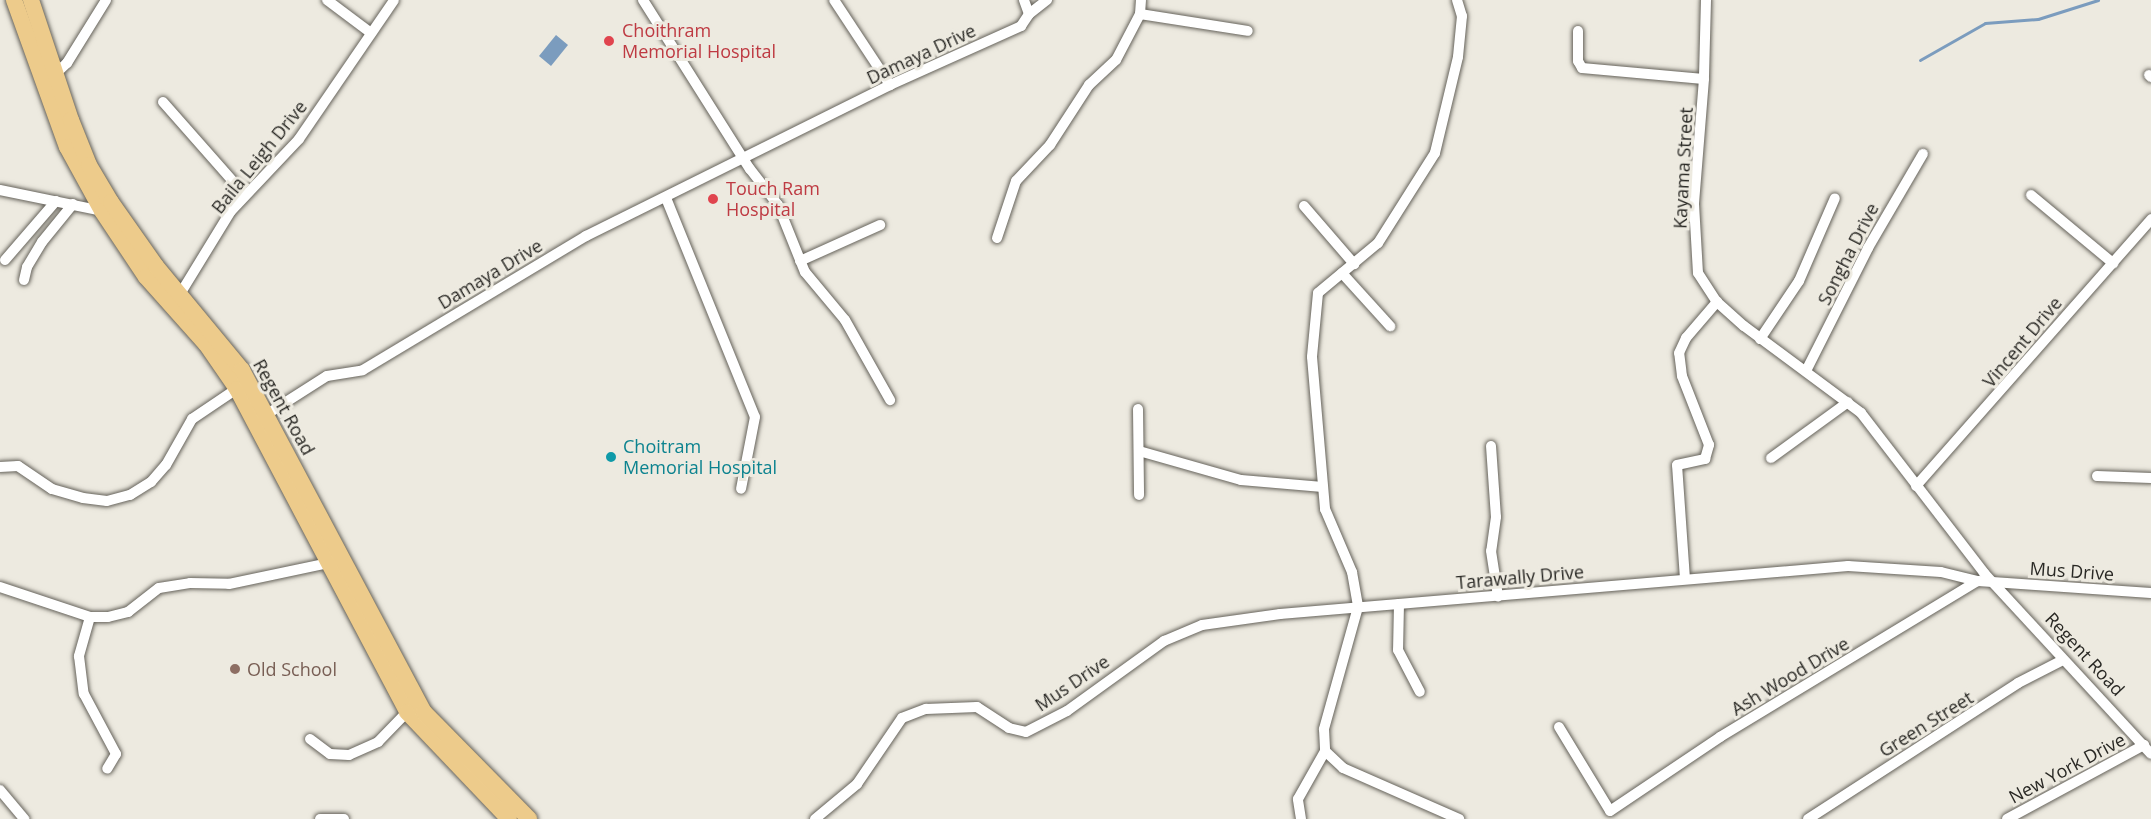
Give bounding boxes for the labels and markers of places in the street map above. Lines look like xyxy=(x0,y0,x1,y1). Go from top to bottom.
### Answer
place label: Choithram Memorial Hospital xyxy=(622,20,776,63)
marker: Choithram Memorial Hospital xyxy=(600,32,618,50)
place label: Touch Ram Hospital xyxy=(726,178,820,220)
marker: Touch Ram Hospital xyxy=(704,190,722,208)
place label: Choitram Memorial Hospital xyxy=(623,436,777,478)
marker: Choitram Memorial Hospital xyxy=(604,450,618,464)
place label: Old School xyxy=(247,658,337,680)
marker: Old School xyxy=(228,662,242,676)

